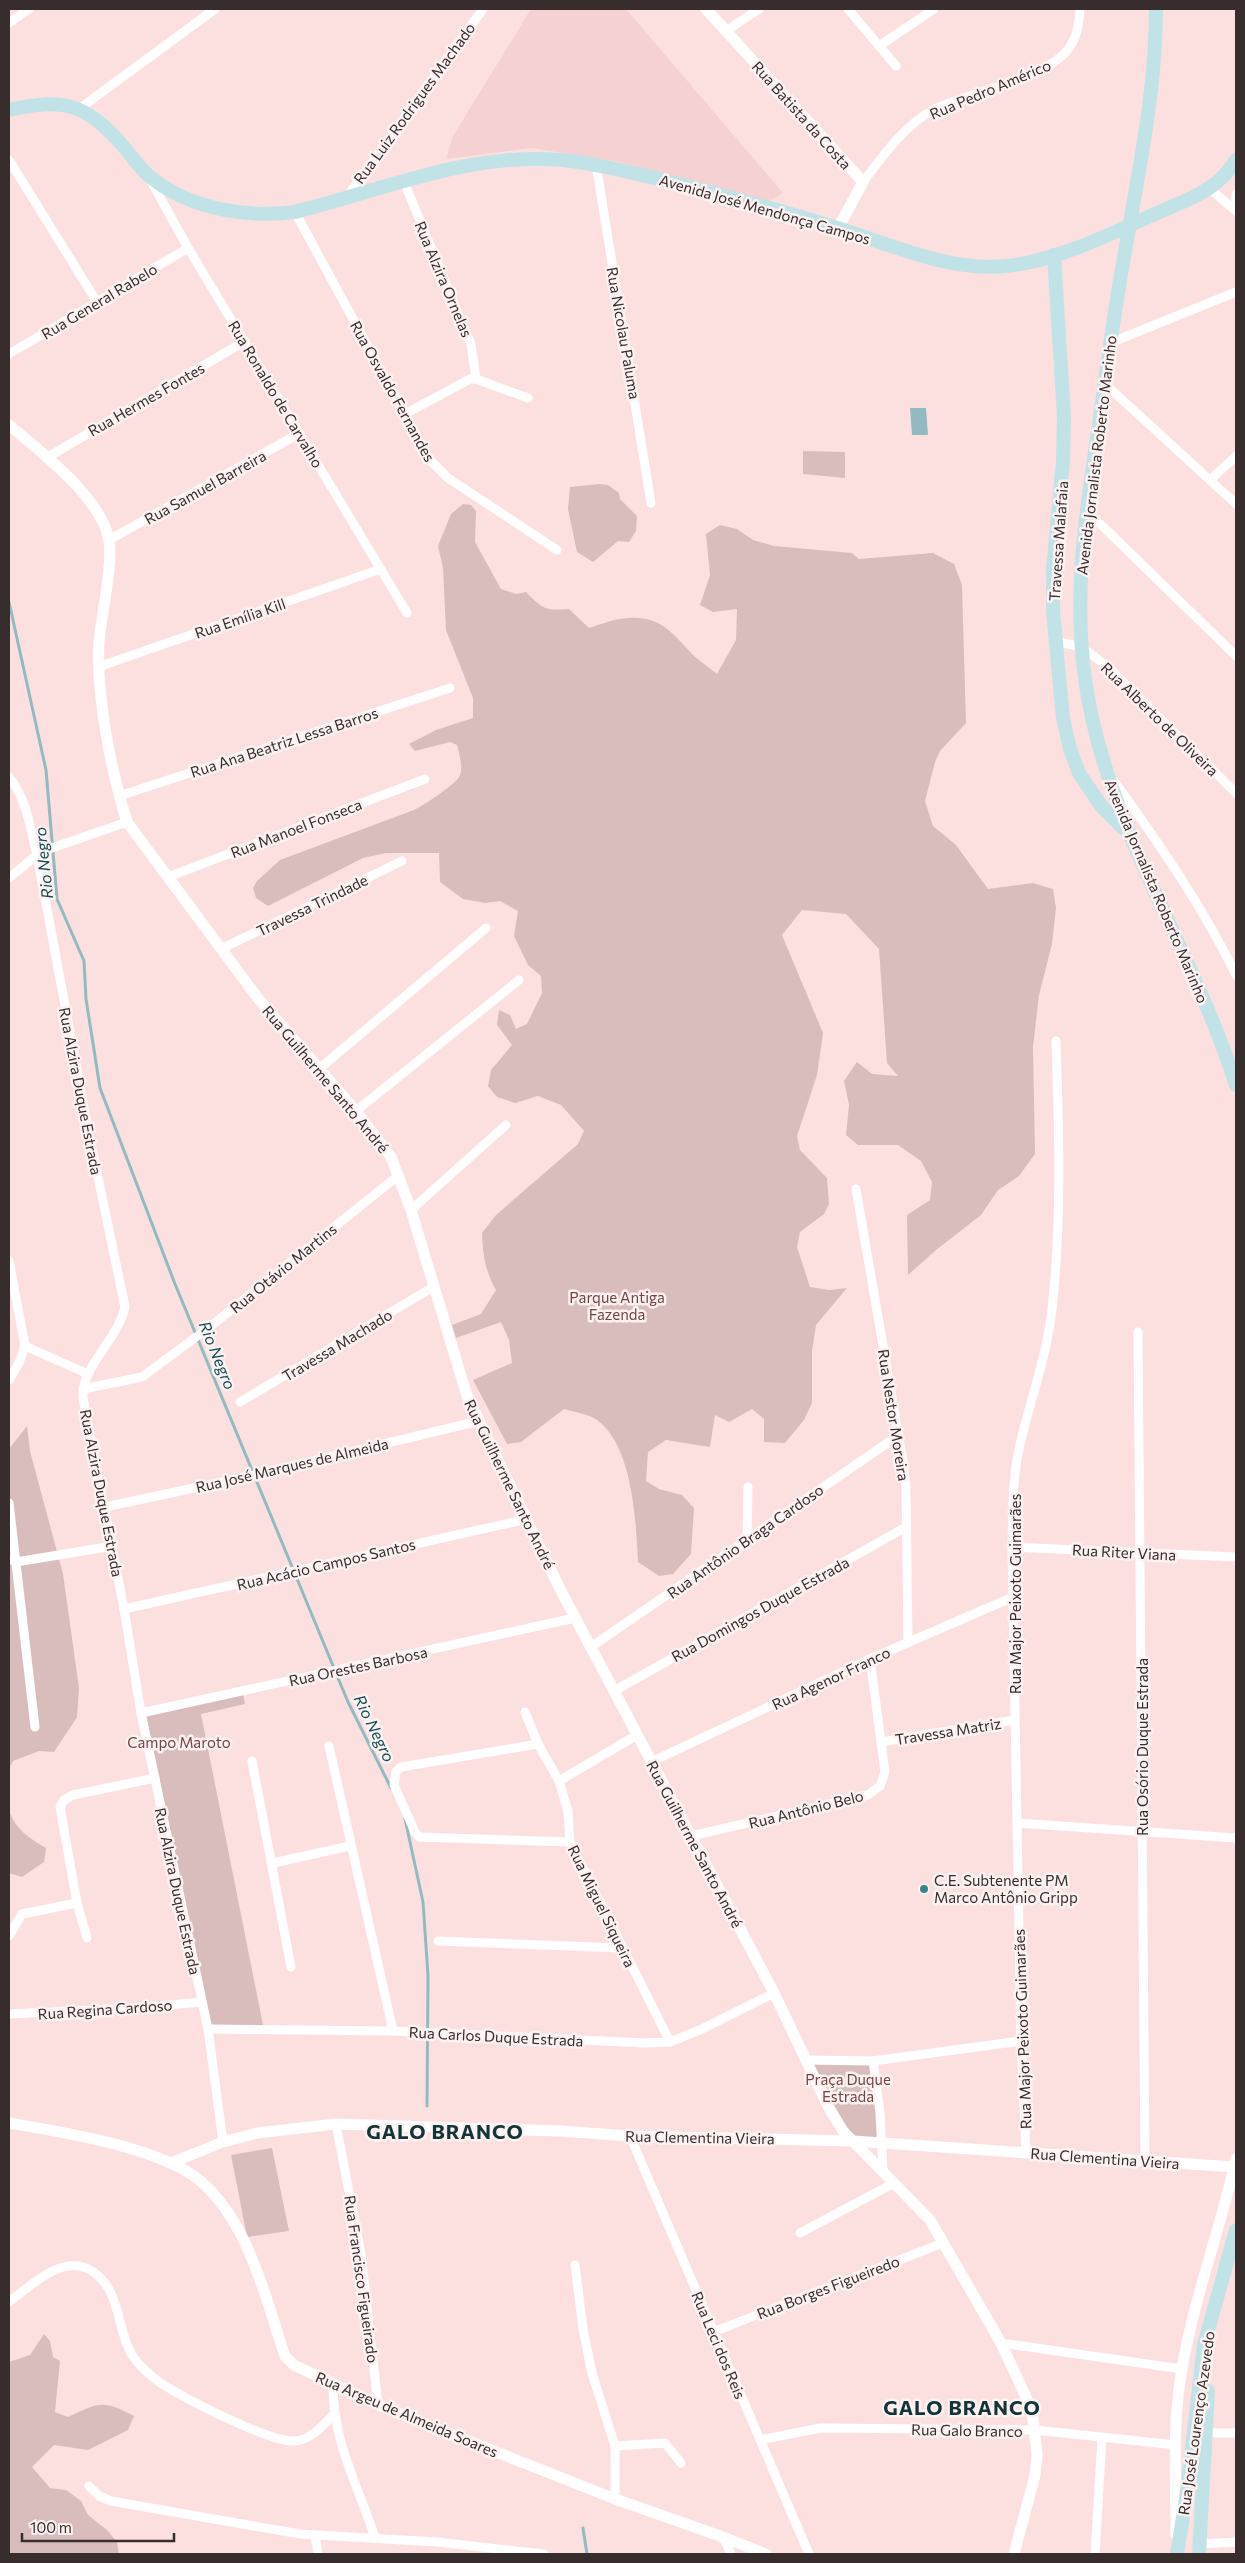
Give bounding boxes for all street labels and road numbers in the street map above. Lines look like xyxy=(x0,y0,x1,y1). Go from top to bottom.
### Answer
street label: Rua Luiz Rodrigues Machado xyxy=(349,19,479,187)
street label: Rua Pedro Américo xyxy=(927,55,1053,123)
street label: Rua Batista da Costa xyxy=(749,57,855,173)
street label: Avenida José Mendonça Campos xyxy=(657,170,873,248)
street label: Rua Alzira Ornelas xyxy=(411,218,477,340)
street label: Rua General Rabelo xyxy=(38,259,160,343)
street label: Rua Nicolau Paluma xyxy=(604,266,644,400)
street label: Rua Ronaldo de Carvalho xyxy=(225,317,327,471)
street label: Rua Osvaldo Fernandes xyxy=(347,317,439,465)
street label: Avenida Jornalista Roberto Marinho xyxy=(1072,334,1120,576)
street label: Rua Hermes Fontes xyxy=(85,358,208,440)
street label: Rua Samuel Barreira xyxy=(141,446,269,528)
street label: Travessa Malafaia xyxy=(1045,480,1071,602)
street label: Rua Emília Kill xyxy=(192,594,288,642)
street label: Rua Alberto de Oliveira xyxy=(1098,658,1222,780)
street label: Rua Ana Beatriz Lessa Barros xyxy=(188,703,380,781)
street label: Avenida Jornalista Roberto Marinho xyxy=(1102,776,1212,1006)
street label: Rua Manoel Fonseca xyxy=(228,795,364,861)
street label: Travessa Trindade xyxy=(253,870,371,940)
street label: Rua Guilherme Santo André xyxy=(259,1002,393,1156)
street label: Rua Alzira Duque Estrada xyxy=(56,1006,106,1176)
street label: Rua Otávio Martins xyxy=(226,1219,340,1317)
street label: Travessa Machado xyxy=(279,1305,395,1385)
street label: Rua Nestor Moreira xyxy=(875,1348,913,1482)
street label: Rua Guilherme Santo André xyxy=(461,1396,559,1572)
street label: Rua Alzira Duque Estrada xyxy=(77,1408,127,1578)
street label: Rua José Marques de Almeida xyxy=(194,1434,390,1496)
street label: Rua Antônio Braga Cardoso xyxy=(663,1480,827,1602)
street label: Rua Major Peixoto Guimarães xyxy=(1006,1494,1024,1694)
street label: Rua Acácio Campos Santos xyxy=(235,1535,417,1593)
street label: Rua Riter Viana xyxy=(1071,1540,1177,1564)
street label: Rua Domingos Duque Estrada xyxy=(668,1553,852,1665)
street label: Rua Orestes Barbosa xyxy=(287,1643,429,1689)
street label: Rua Agenor Franco xyxy=(769,1643,893,1713)
street label: Rua Osório Duque Estrada xyxy=(1133,1658,1151,1836)
street label: Travessa Matriz xyxy=(894,1714,1002,1748)
street label: Rua Guilherme Santo André xyxy=(643,1757,747,1931)
street label: Rua Antônio Belo xyxy=(747,1786,865,1832)
street label: Rua Alzira Duque Estrada xyxy=(151,1806,205,1976)
street label: Rua Miguel Siqueira xyxy=(565,1842,639,1970)
street label: Rua Major Peixoto Guimarães xyxy=(1009,1928,1034,2130)
street label: Rua Regina Cardoso xyxy=(37,1995,173,2023)
street label: Rua Carlos Duque Estrada xyxy=(408,2022,584,2050)
street label: Rua Clementina Vieira xyxy=(625,2127,775,2147)
street label: Rua Clementina Vieira xyxy=(1030,2144,1180,2172)
street label: Rua Francisco Figueirado xyxy=(341,2194,383,2364)
street label: Rua Borges Figueiredo xyxy=(754,2251,902,2323)
street label: Rua Leci dos Reis xyxy=(688,2289,750,2402)
street label: Rua José Lourenço Azevedo xyxy=(1174,2330,1218,2516)
street label: Rua Argeu de Almeida Soares xyxy=(313,2367,501,2461)
street label: Rua Galo Branco xyxy=(911,2420,1023,2440)

